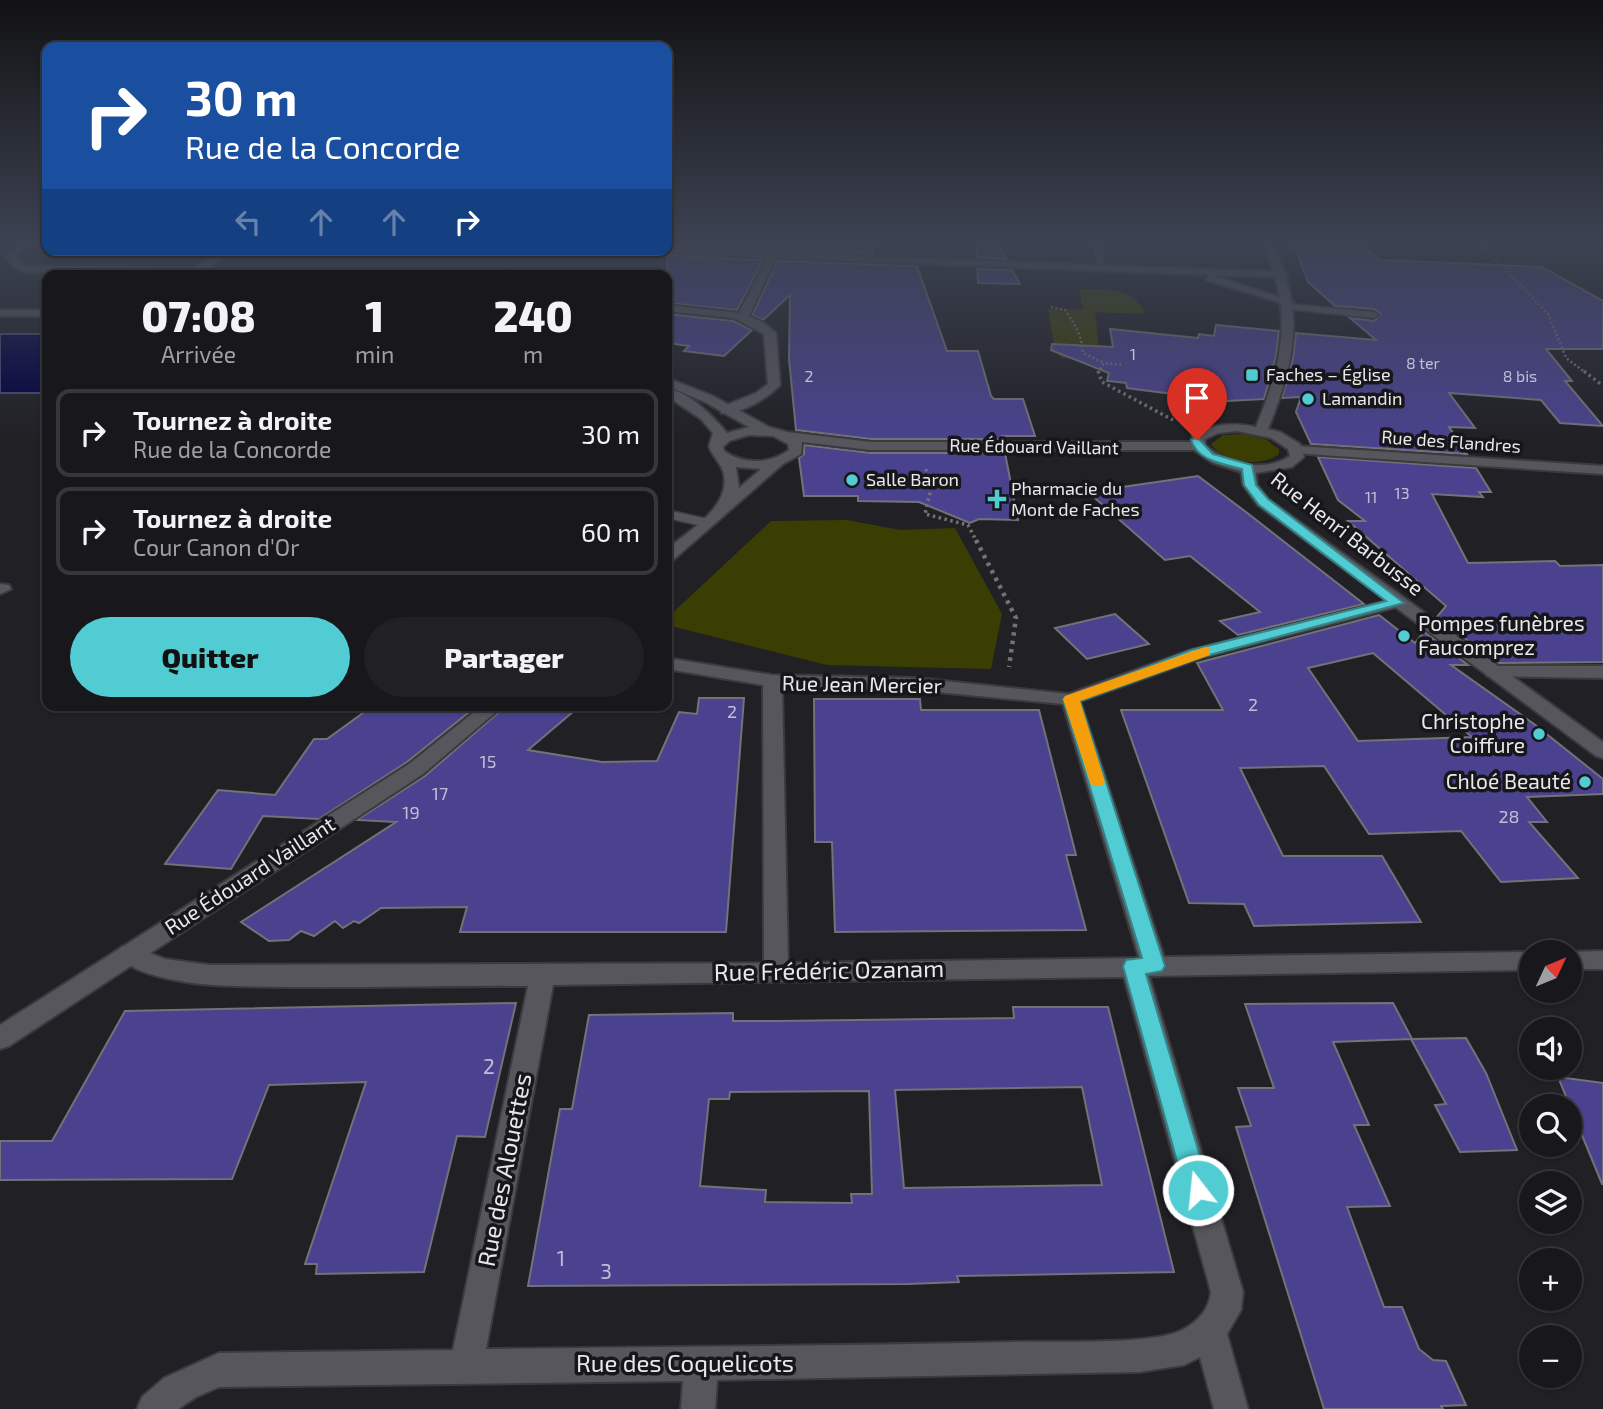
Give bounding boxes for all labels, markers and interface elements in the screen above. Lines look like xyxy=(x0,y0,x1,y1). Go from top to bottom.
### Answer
text: 30 m xyxy=(185,67,297,126)
icon: right xyxy=(70,70,161,161)
text: Rue de la Concorde xyxy=(185,127,461,165)
icon: left xyxy=(229,203,267,241)
icon: ahead xyxy=(302,203,340,241)
icon: ahead xyxy=(375,203,413,241)
icon: right xyxy=(448,203,486,241)
text: 07:08 xyxy=(141,290,256,340)
text: 1 xyxy=(365,290,384,340)
text: 240 xyxy=(494,290,573,340)
text: Arrivée xyxy=(161,340,236,368)
text: min xyxy=(355,340,394,368)
text: m xyxy=(523,340,543,368)
house number: 1 xyxy=(1130,344,1136,363)
house number: 8 ter xyxy=(1406,353,1441,372)
place label: Faches – Église xyxy=(1266,363,1391,385)
house number: 2 xyxy=(805,366,814,385)
house number: 8 bis xyxy=(1503,366,1537,385)
marker: Faches – Église xyxy=(1244,367,1260,383)
pin xyxy=(1167,368,1227,440)
icon: arrive xyxy=(1178,379,1216,417)
place label: Lamandin xyxy=(1322,387,1402,409)
marker: Lamandin xyxy=(1300,391,1316,407)
text: Tournez à droite xyxy=(133,404,332,435)
icon: right xyxy=(74,414,112,452)
text: 30 m xyxy=(581,418,640,449)
street label: Rue des Flandres xyxy=(1381,425,1522,457)
street label: Rue Édouard Vaillant xyxy=(949,434,1119,458)
text: Rue de la Concorde xyxy=(133,435,331,463)
street label: Rue Henri Barbusse xyxy=(1267,466,1429,600)
place label: Salle Baron xyxy=(866,468,959,490)
marker: Salle Baron xyxy=(844,472,860,488)
place label: Pharmacie du Mont de Faches xyxy=(1011,477,1140,520)
house number: 13 xyxy=(1394,483,1410,502)
house number: 11 xyxy=(1365,487,1377,506)
marker: Pharmacie du Mont de Faches xyxy=(989,491,1005,507)
text: Tournez à droite xyxy=(133,502,332,533)
icon: right xyxy=(74,512,112,550)
text: 60 m xyxy=(581,516,640,547)
text: Cour Canon d'Or xyxy=(133,533,299,561)
place label: Pompes funèbres Faucomprez xyxy=(1418,610,1585,659)
button: Quitter xyxy=(70,617,350,697)
button: Partager xyxy=(364,617,644,697)
marker: Pompes funèbres Faucomprez xyxy=(1396,628,1412,644)
street label: Rue Jean Mercier xyxy=(782,670,943,697)
house number: 2 xyxy=(1248,693,1258,715)
house number: 2 xyxy=(727,700,737,722)
place label: Christophe Coiffure xyxy=(1421,708,1525,757)
marker: Christophe Coiffure xyxy=(1531,726,1547,742)
house number: 15 xyxy=(480,750,496,772)
place label: Chloé Beauté xyxy=(1446,768,1571,793)
marker: Chloé Beauté xyxy=(1577,774,1593,790)
house number: 17 xyxy=(432,782,448,804)
house number: 19 xyxy=(402,801,420,823)
house number: 28 xyxy=(1498,805,1520,827)
street label: Rue Édouard Vaillant xyxy=(159,810,339,939)
north arrow xyxy=(1519,940,1582,1003)
map controls xyxy=(1519,940,1582,1388)
street label: Rue Frédéric Ozanam xyxy=(714,953,944,986)
button: sound xyxy=(1519,1017,1582,1080)
house number: 2 xyxy=(483,1053,495,1078)
street label: Rue des Alouettes xyxy=(471,1071,536,1269)
button: search xyxy=(1519,1094,1582,1157)
position arrow xyxy=(1161,1153,1235,1227)
button: layers xyxy=(1519,1171,1582,1234)
house number: 1 xyxy=(557,1245,565,1270)
button: + xyxy=(1519,1248,1582,1311)
house number: 3 xyxy=(600,1258,612,1283)
button: − xyxy=(1519,1325,1582,1388)
street label: Rue des Coquelicots xyxy=(576,1348,794,1377)

